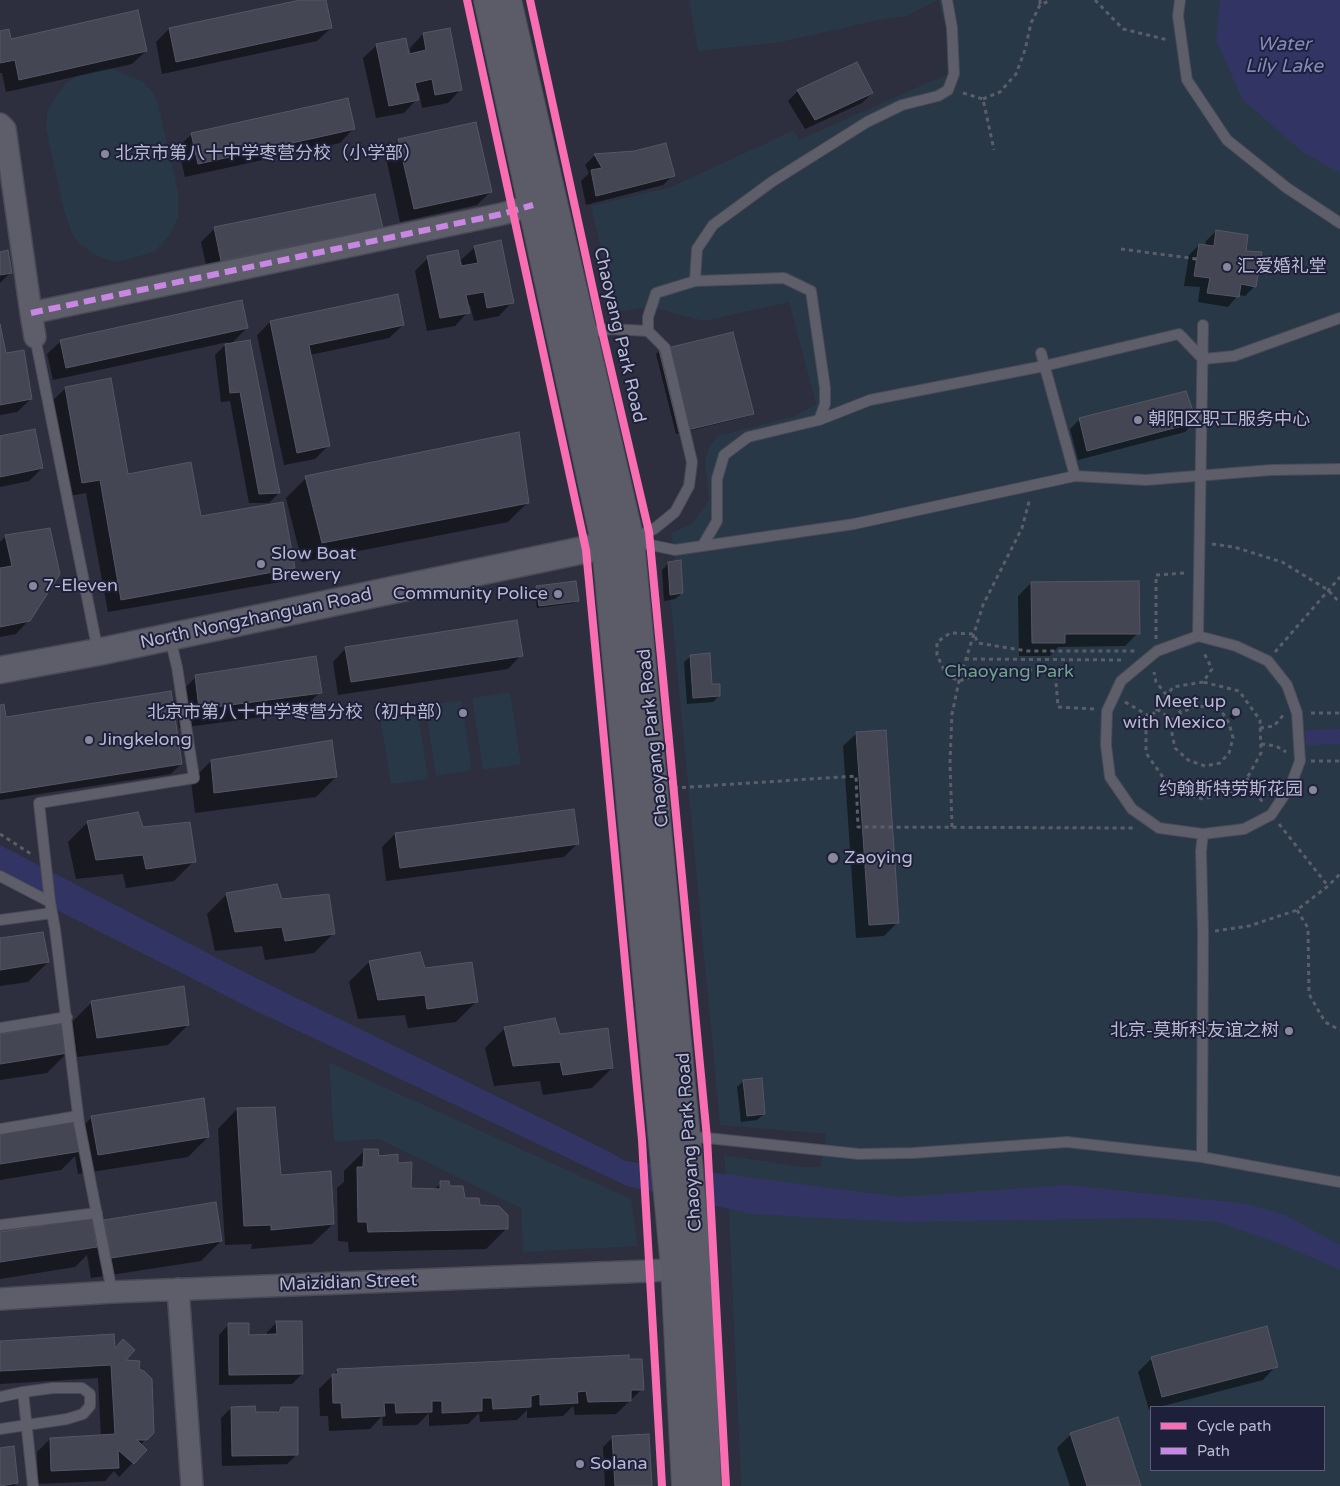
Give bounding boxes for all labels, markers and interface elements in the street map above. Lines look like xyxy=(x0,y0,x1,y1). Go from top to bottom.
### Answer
water label: Water Lily Lake xyxy=(1245,34,1323,78)
place label: 北京市第八十中学枣营分校（小学部） xyxy=(115,143,421,165)
marker: 北京市第八十中学枣营分校（小学部） xyxy=(99,148,111,160)
street label: Chaoyang Park Road xyxy=(588,245,650,425)
place label: 汇爱婚礼堂 xyxy=(1237,256,1327,278)
marker: 汇爱婚礼堂 xyxy=(1221,261,1233,273)
place label: 朝阳区职工服务中心 xyxy=(1148,409,1310,431)
marker: 朝阳区职工服务中心 xyxy=(1132,414,1144,426)
place label: Slow Boat Brewery xyxy=(271,543,356,586)
marker: Slow Boat Brewery xyxy=(255,558,267,570)
place label: 7-Eleven xyxy=(43,575,118,597)
marker: 7-Eleven xyxy=(27,580,39,592)
place label: Community Police xyxy=(393,583,548,605)
street label: North Nongzhanguan Road xyxy=(138,584,374,654)
marker: Community Police xyxy=(552,588,564,600)
street label: Chaoyang Park Road xyxy=(634,648,674,828)
park label: Chaoyang Park xyxy=(944,661,1074,683)
place label: Meet up with Mexico xyxy=(1123,691,1226,734)
place label: 北京市第八十中学枣营分校（初中部） xyxy=(147,702,453,724)
marker: Meet up with Mexico xyxy=(1230,706,1242,718)
marker: 北京市第八十中学枣营分校（初中部） xyxy=(457,707,469,719)
place label: Jingkelong xyxy=(99,729,192,751)
marker: Jingkelong xyxy=(83,734,95,746)
place label: 约翰斯特劳斯花园 xyxy=(1159,779,1303,801)
marker: 约翰斯特劳斯花园 xyxy=(1307,784,1319,796)
place label: Zaoying xyxy=(844,847,913,869)
marker: Zaoying xyxy=(826,851,840,865)
place label: 北京-莫斯科友谊之树 xyxy=(1110,1020,1279,1042)
marker: 北京-莫斯科友谊之树 xyxy=(1283,1025,1295,1037)
street label: Chaoyang Park Road xyxy=(673,1052,707,1232)
street label: Maizidian Street xyxy=(278,1270,418,1296)
legend xyxy=(1150,1406,1325,1471)
text: Cycle path xyxy=(1197,1417,1271,1435)
text: Path xyxy=(1197,1442,1230,1460)
place label: Solana xyxy=(590,1453,648,1475)
marker: Solana xyxy=(574,1458,586,1470)

